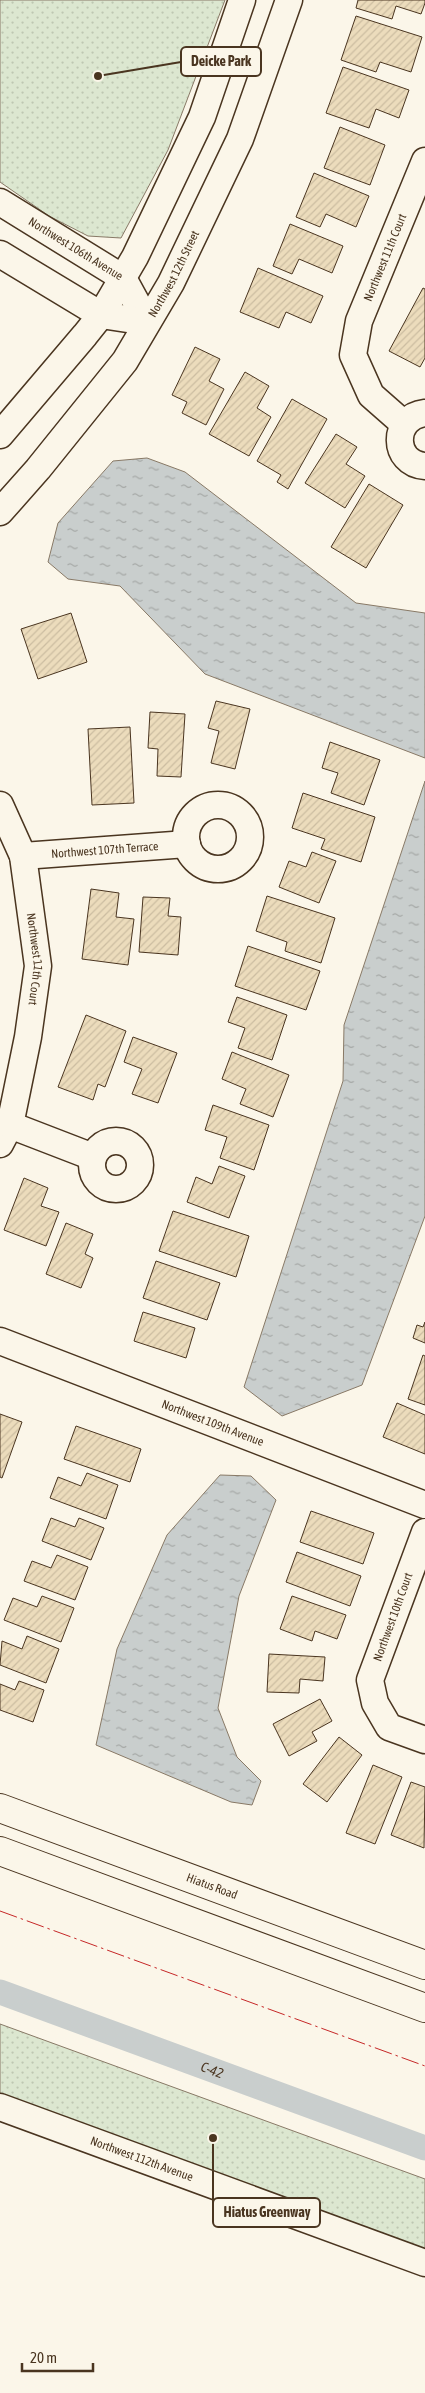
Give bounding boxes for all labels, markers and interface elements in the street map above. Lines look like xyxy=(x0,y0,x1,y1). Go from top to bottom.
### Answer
callout: Deicke Park xyxy=(181,47,261,76)
text: Deicke Park xyxy=(191,53,252,69)
street label: Northwest 11th Court xyxy=(361,211,410,303)
street label: Northwest 106th Avenue xyxy=(26,214,126,283)
street label: Northwest 12th Street xyxy=(145,228,202,320)
street label: Northwest 107th Terrace xyxy=(51,839,159,861)
street label: Northwest 11th Court xyxy=(24,912,45,1007)
street label: Northwest 109th Avenue xyxy=(160,1397,266,1449)
street label: Northwest 10th Court xyxy=(370,1570,416,1663)
street label: Hiatus Road xyxy=(184,1870,240,1902)
water label: C-42 xyxy=(199,2058,226,2081)
street label: Northwest 112th Avenue xyxy=(88,2134,195,2184)
callout: Hiatus Greenway xyxy=(213,2198,320,2227)
text: Hiatus Greenway xyxy=(224,2204,311,2220)
scale bar xyxy=(22,2340,94,2372)
text: 20 m xyxy=(30,2349,57,2366)

